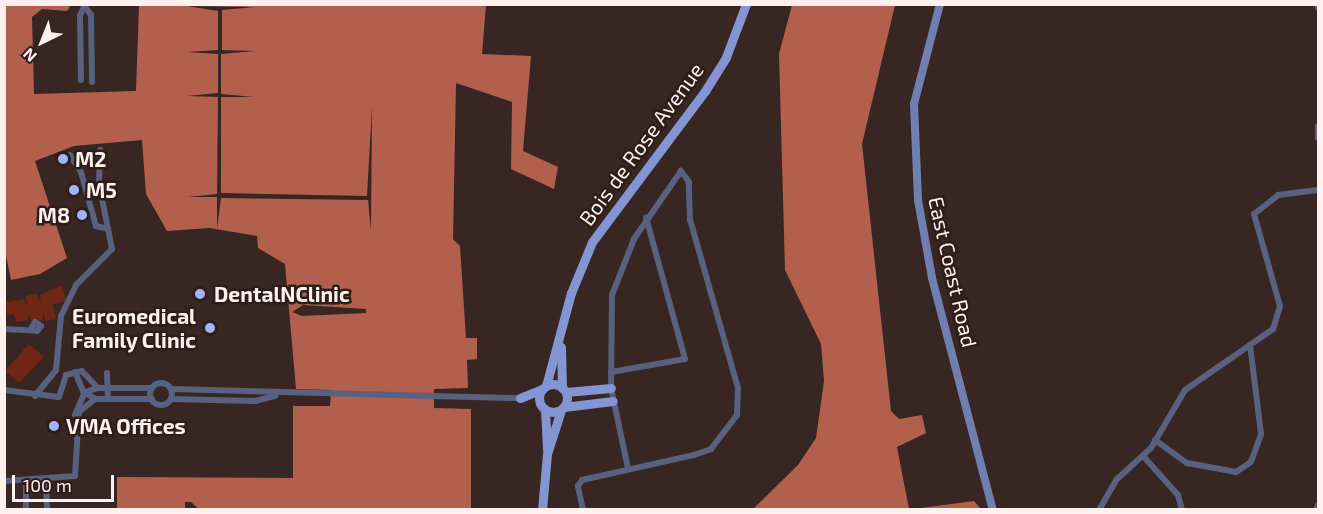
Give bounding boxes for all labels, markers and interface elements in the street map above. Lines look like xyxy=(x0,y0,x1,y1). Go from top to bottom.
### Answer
north arrow xyxy=(12,12,72,72)
text: N xyxy=(19,45,40,66)
street label: Bois de Rose Avenue xyxy=(573,58,709,230)
place label: M2 xyxy=(75,146,106,172)
marker: M2 xyxy=(56,152,70,166)
place label: M5 xyxy=(86,177,117,203)
marker: M5 xyxy=(67,183,81,197)
street label: East Coast Road xyxy=(923,194,983,350)
place label: M8 xyxy=(38,202,70,228)
marker: M8 xyxy=(75,208,89,222)
place label: DentalNClinic xyxy=(214,281,350,307)
marker: DentalNClinic xyxy=(191,285,209,303)
place label: Euromedical Family Clinic xyxy=(72,303,196,353)
marker: Euromedical Family Clinic xyxy=(201,319,219,337)
place label: VMA Offices xyxy=(66,413,186,439)
marker: VMA Offices xyxy=(47,419,61,433)
scale bar xyxy=(15,463,117,501)
text: 100 m xyxy=(23,474,72,496)

